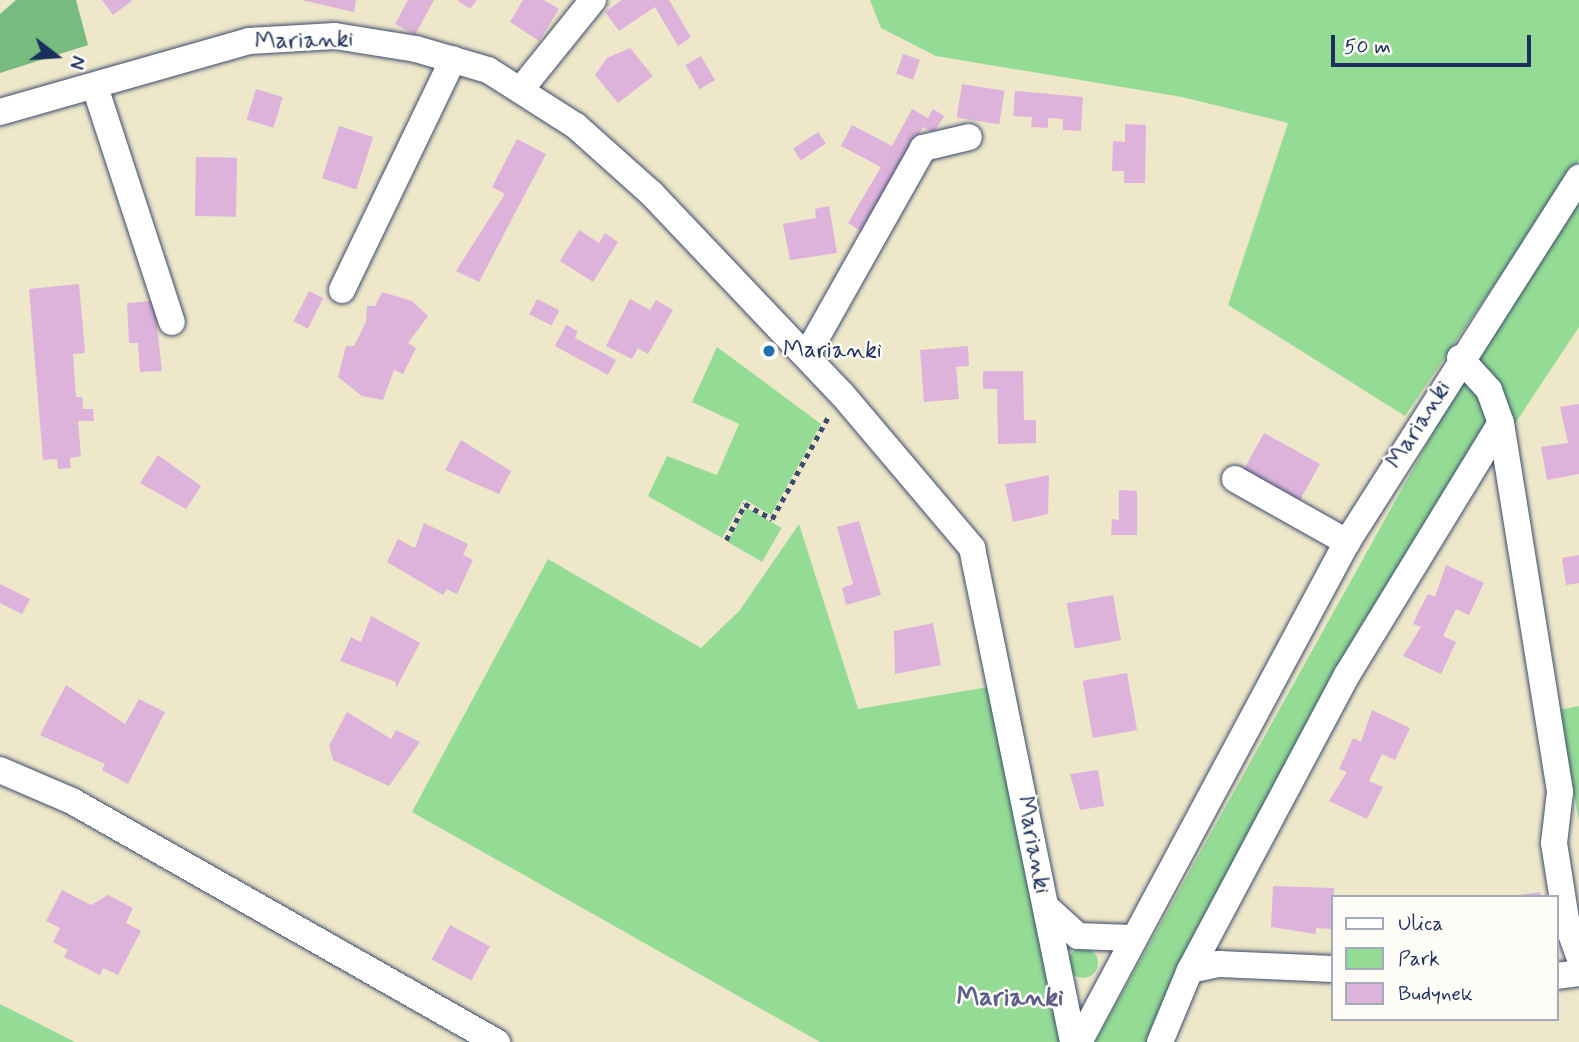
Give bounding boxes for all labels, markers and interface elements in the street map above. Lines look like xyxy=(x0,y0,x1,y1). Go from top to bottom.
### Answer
north arrow xyxy=(21,21,91,91)
scale bar xyxy=(1334,21,1534,65)
street label: Marianki xyxy=(254,25,354,57)
text: 50 m xyxy=(1344,33,1391,61)
text: N xyxy=(63,53,90,72)
place label: Marianki xyxy=(783,337,882,365)
marker: Marianki xyxy=(761,343,777,359)
street label: Marianki xyxy=(1381,375,1457,475)
street label: Marianki xyxy=(1009,794,1057,896)
legend xyxy=(1330,895,1558,1021)
text: Ulica xyxy=(1398,910,1443,938)
text: Park xyxy=(1398,945,1440,973)
text: Budynek xyxy=(1398,980,1473,1008)
district label: Marianki xyxy=(956,983,1064,1015)

